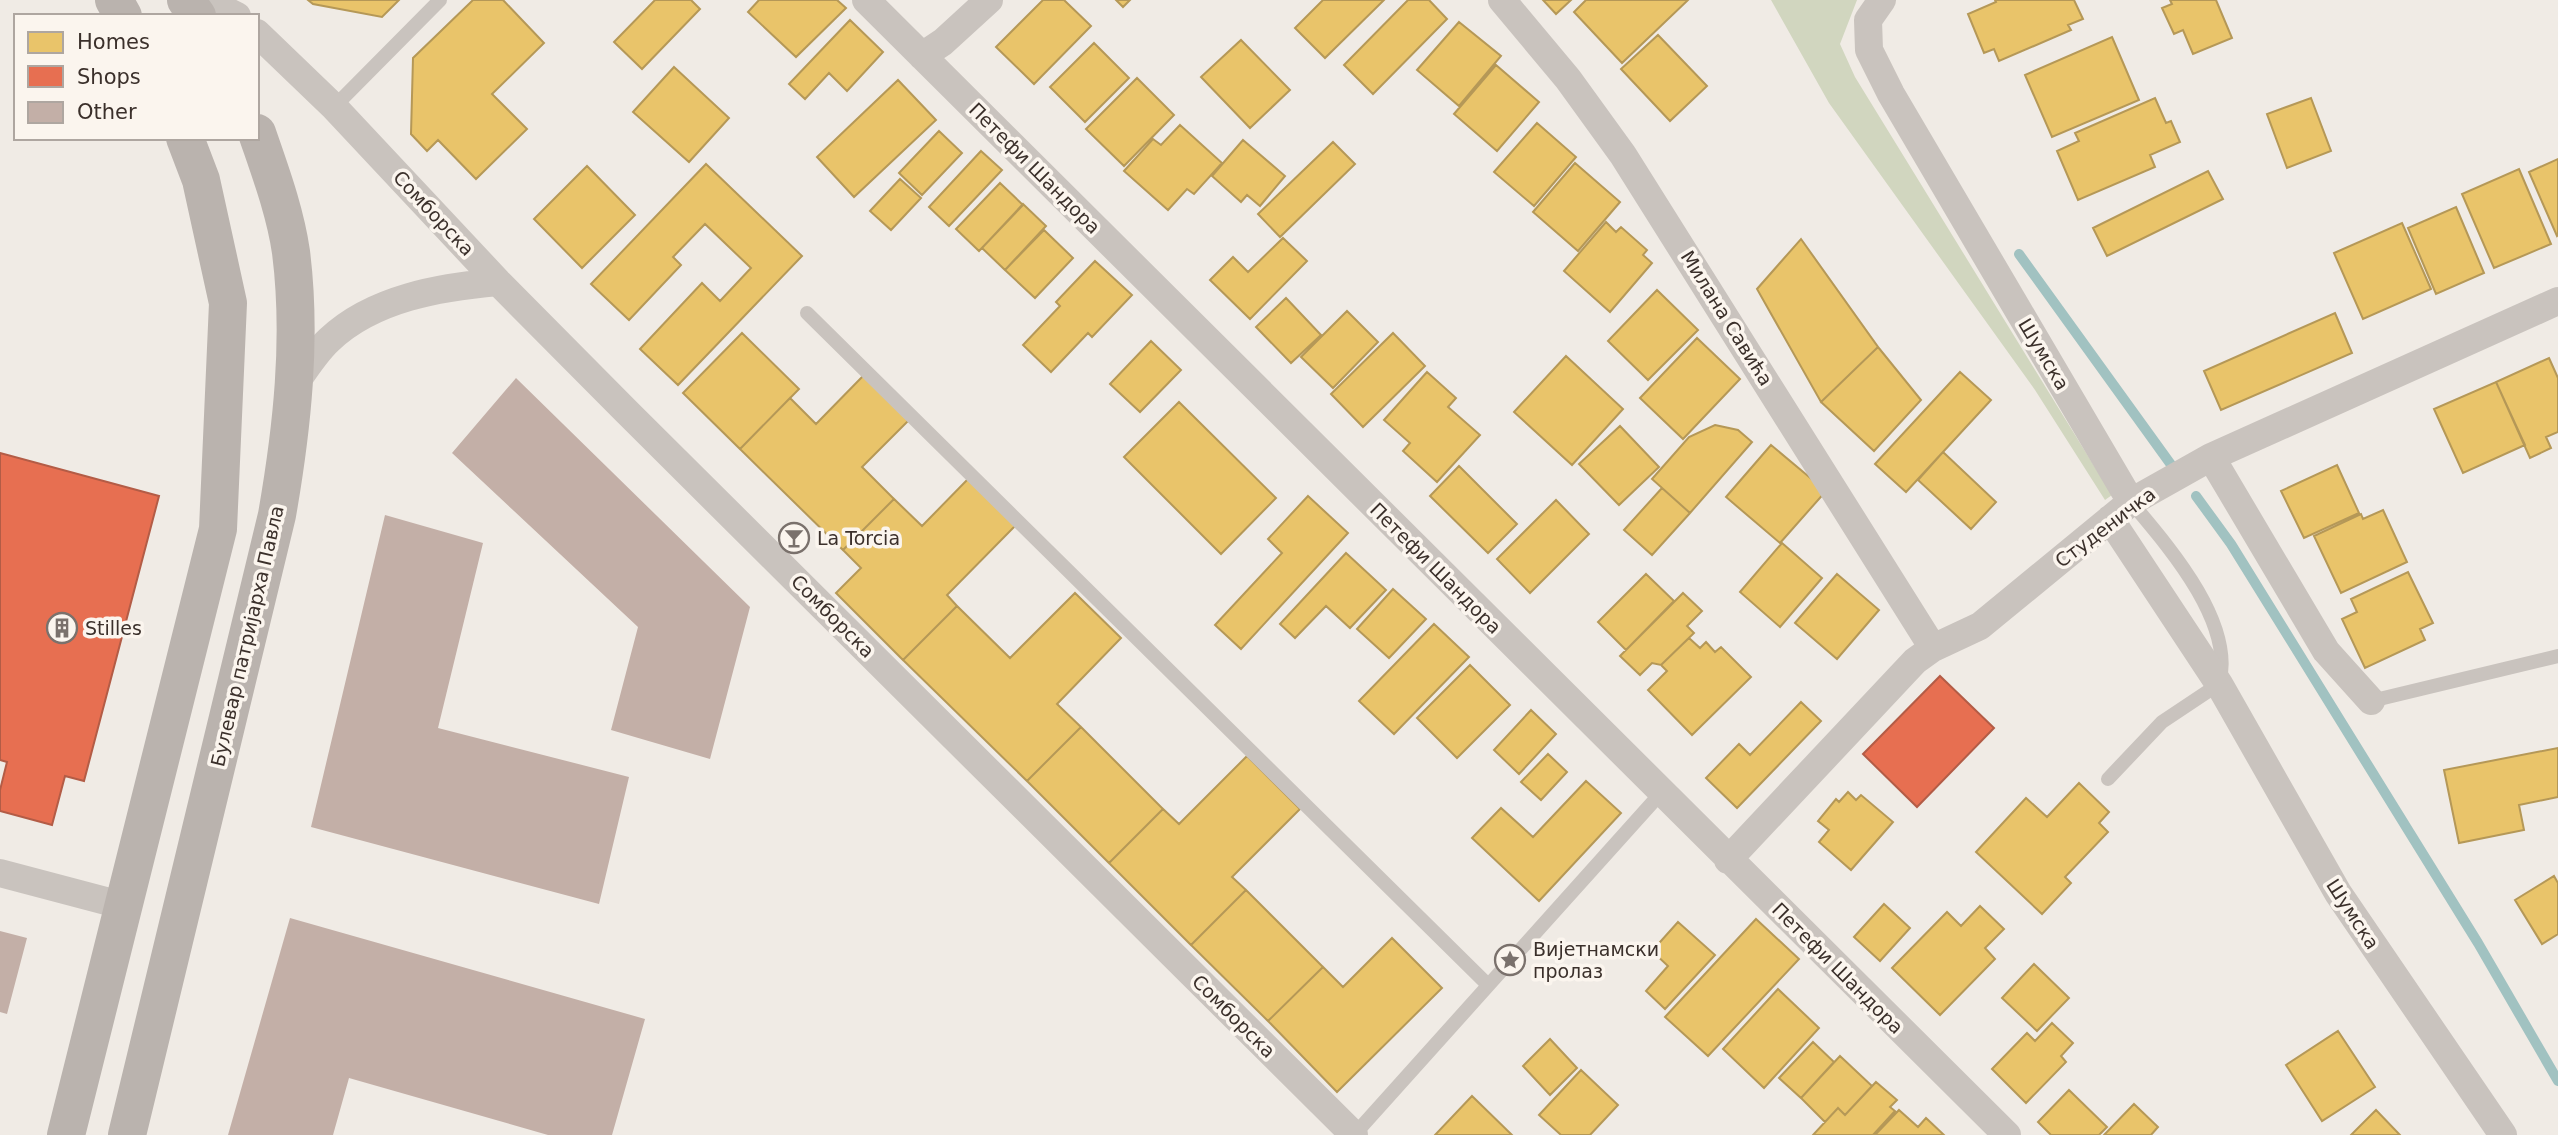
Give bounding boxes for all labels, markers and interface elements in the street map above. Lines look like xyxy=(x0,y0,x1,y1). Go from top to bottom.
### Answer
legend xyxy=(14,14,259,140)
text: Homes xyxy=(77,30,150,54)
text: Shops xyxy=(77,65,141,89)
street label: Петефи Шандора xyxy=(965,98,1105,238)
text: Other xyxy=(77,100,137,124)
street label: Сомборска xyxy=(389,166,479,260)
street label: Милана Савића xyxy=(1677,246,1777,390)
street label: Шумска xyxy=(2014,314,2074,394)
street label: Студеничка xyxy=(2051,482,2159,572)
street label: Петефи Шандора xyxy=(1366,498,1506,638)
street label: Булевар патријарха Павла xyxy=(206,503,288,769)
bar icon: La Torcia xyxy=(777,521,811,555)
place label: La Torcia xyxy=(817,527,900,549)
street label: Сомборска xyxy=(787,570,879,662)
building icon: Stilles xyxy=(45,611,79,645)
place label: Stilles xyxy=(85,617,142,639)
street label: Шумска xyxy=(2322,875,2384,953)
street label: Петефи Шандора xyxy=(1768,898,1908,1038)
place label: Вијетнамски пролаз xyxy=(1533,938,1659,982)
place icon: Вијетнамски пролаз xyxy=(1493,943,1527,977)
street label: Сомборска xyxy=(1188,970,1280,1062)

